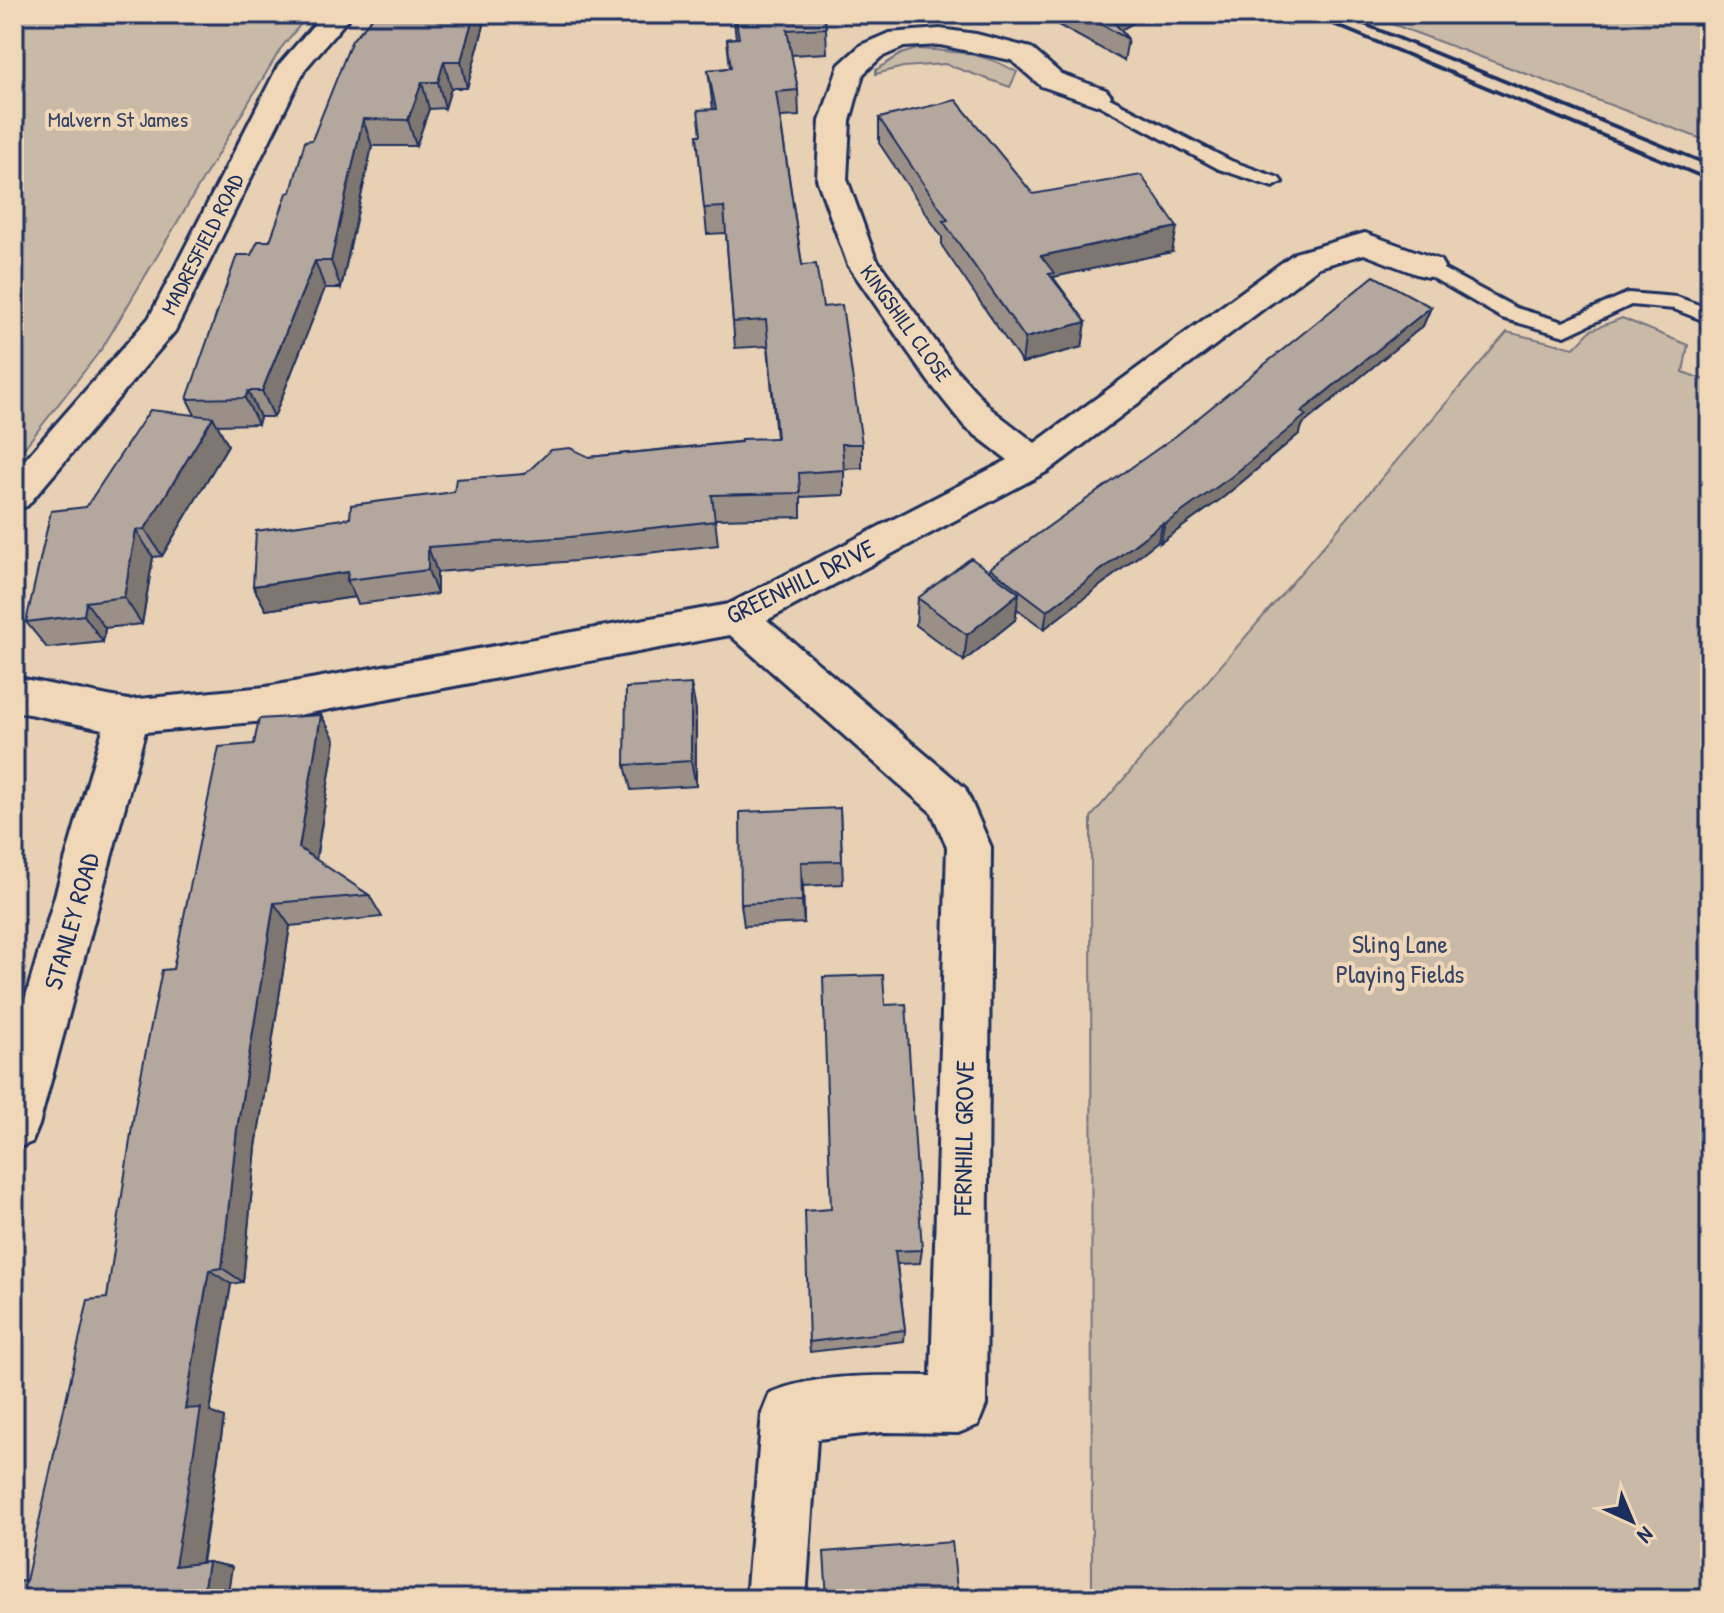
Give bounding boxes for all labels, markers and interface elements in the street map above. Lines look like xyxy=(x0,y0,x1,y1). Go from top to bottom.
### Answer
park label: Malvern St James xyxy=(48,104,188,134)
street label: MADRESFIELD ROAD xyxy=(154,168,251,320)
street label: KINGSHILL CLOSE xyxy=(853,258,959,388)
street label: GREENHILL DRIVE xyxy=(720,530,881,632)
street label: STANLEY ROAD xyxy=(35,848,107,993)
park label: Sling Lane Playing Fields xyxy=(1336,926,1464,991)
street label: FERNHILL GROVE xyxy=(944,1060,982,1217)
north arrow xyxy=(1592,1481,1672,1561)
text: N xyxy=(1631,1521,1661,1550)

